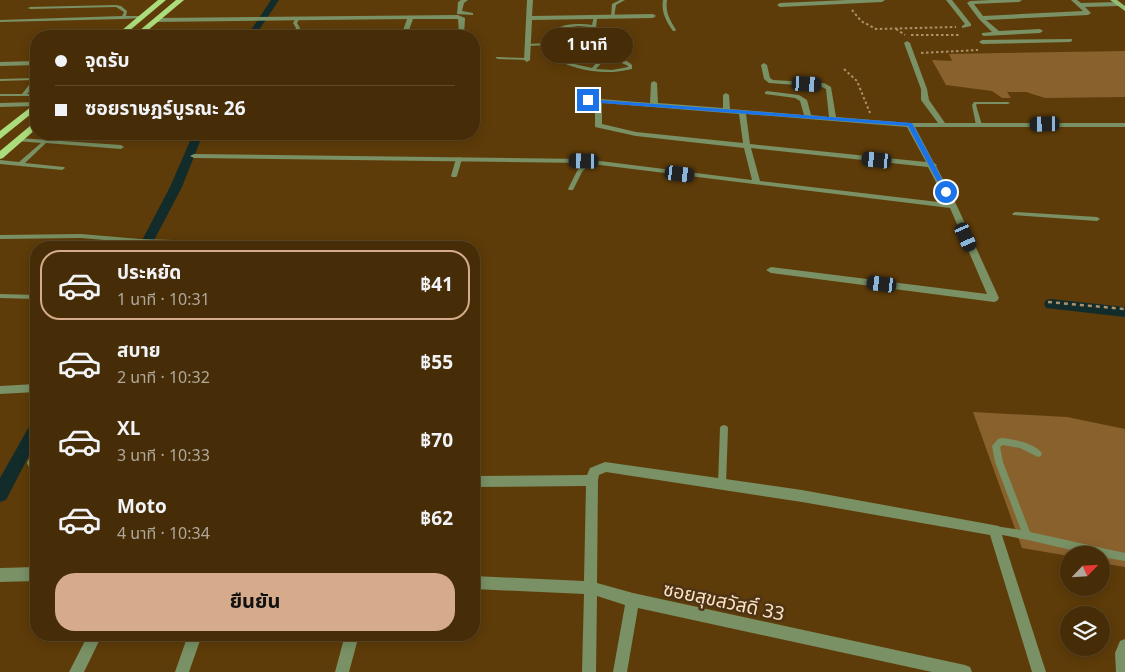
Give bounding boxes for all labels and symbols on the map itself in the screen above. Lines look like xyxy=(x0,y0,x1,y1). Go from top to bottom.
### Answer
callout: 1 นาที xyxy=(542,28,634,62)
car xyxy=(791,76,822,92)
route end xyxy=(577,89,599,111)
car xyxy=(1029,116,1060,132)
car xyxy=(861,151,892,169)
car xyxy=(568,153,599,169)
car xyxy=(664,165,695,183)
route start xyxy=(935,181,957,203)
car xyxy=(953,220,978,254)
car xyxy=(866,275,897,293)
north arrow xyxy=(1060,546,1110,596)
street label: ซอยสุขสวัสดิ์ 33 xyxy=(660,575,787,629)

